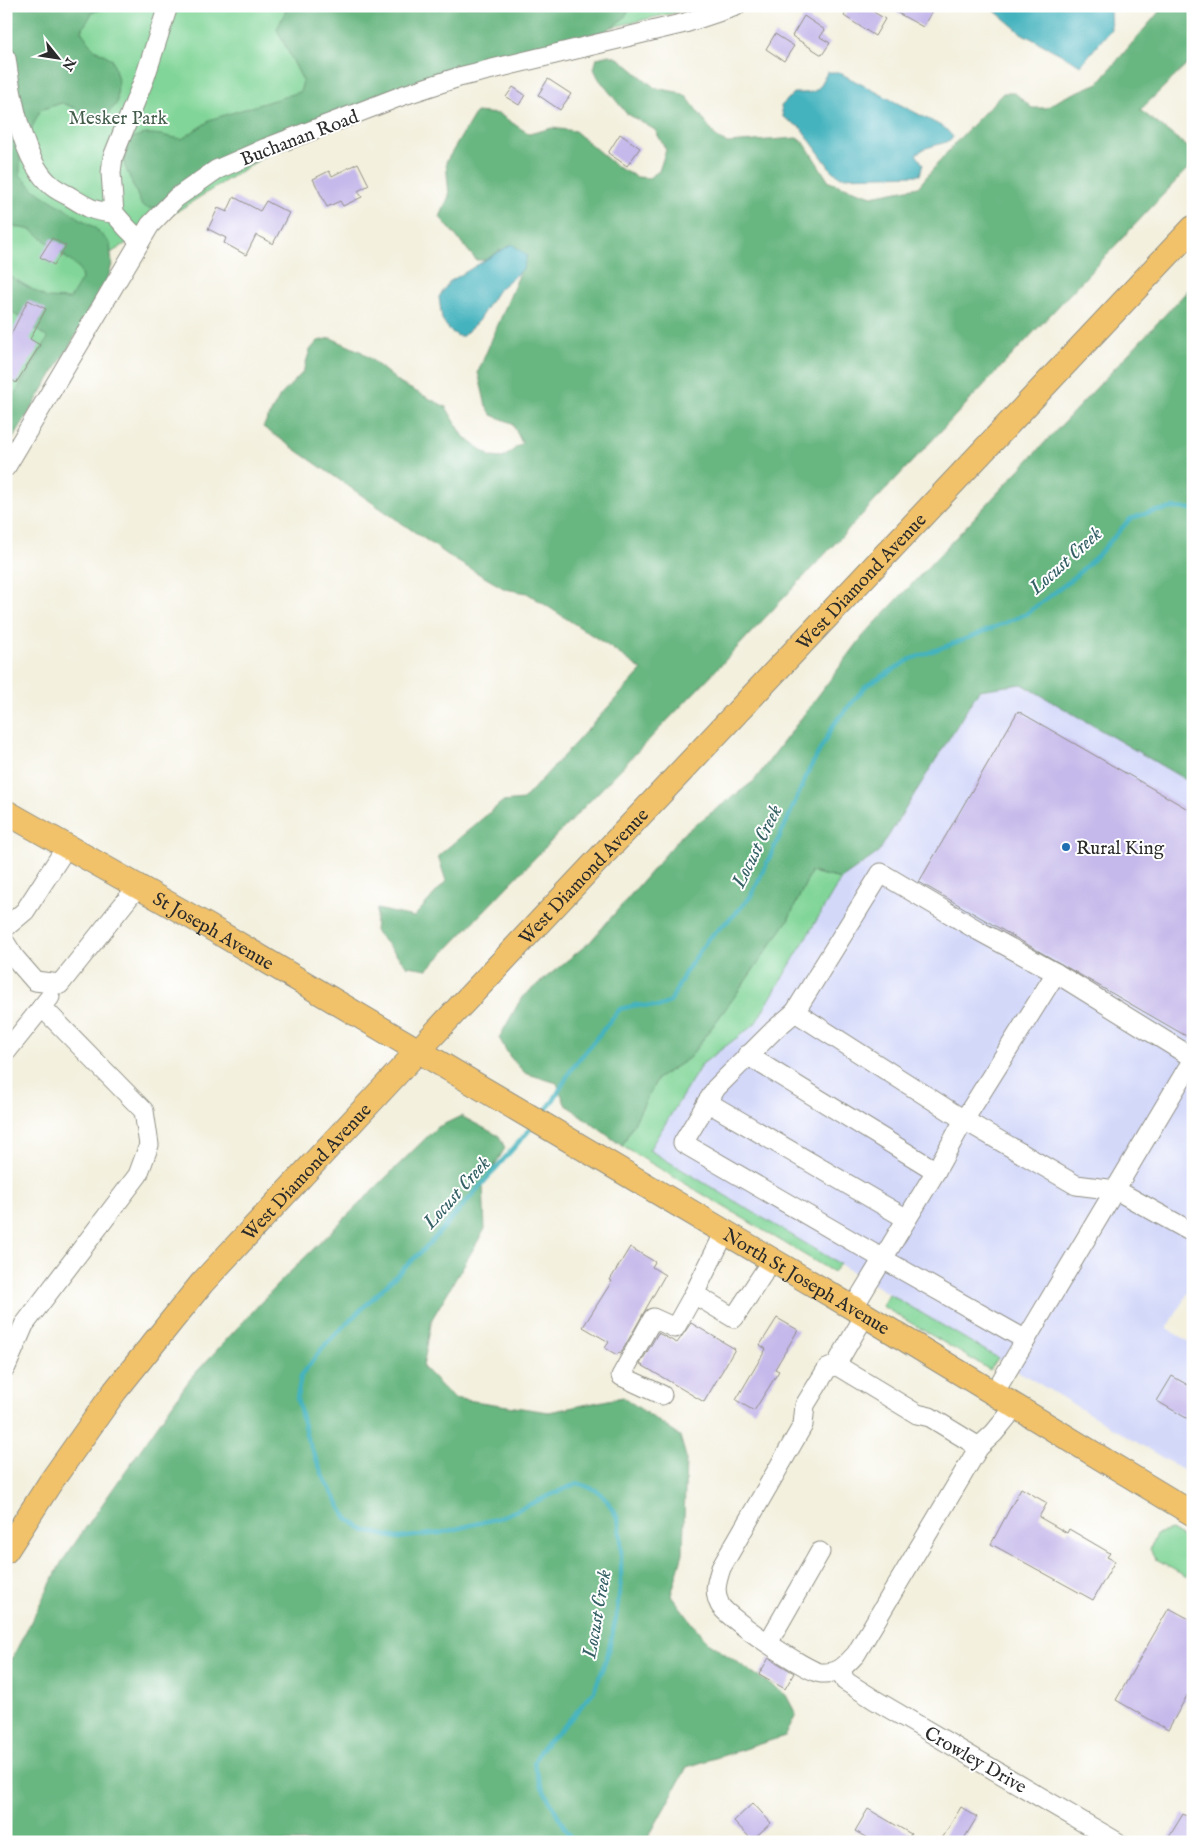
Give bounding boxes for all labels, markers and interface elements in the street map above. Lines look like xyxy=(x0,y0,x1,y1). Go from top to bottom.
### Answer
north arrow xyxy=(32,32,82,82)
text: N xyxy=(58,53,80,74)
street label: Buchanan Road xyxy=(237,105,363,172)
park label: Mesker Park xyxy=(68,107,168,131)
street label: West Diamond Avenue xyxy=(792,509,932,656)
water label: Locust Creek xyxy=(1024,522,1108,601)
water label: Locust Creek xyxy=(726,801,788,893)
street label: West Diamond Avenue xyxy=(514,804,655,951)
place label: Rural King xyxy=(1076,837,1165,861)
marker: Rural King xyxy=(1060,841,1072,853)
street label: St Joseph Avenue xyxy=(148,887,278,977)
street label: West Diamond Avenue xyxy=(238,1099,378,1246)
water label: Locust Creek xyxy=(417,1151,496,1235)
street label: North St Joseph Avenue xyxy=(718,1224,894,1341)
water label: Locust Creek xyxy=(577,1568,618,1662)
street label: Crowley Drive xyxy=(919,1722,1031,1800)

